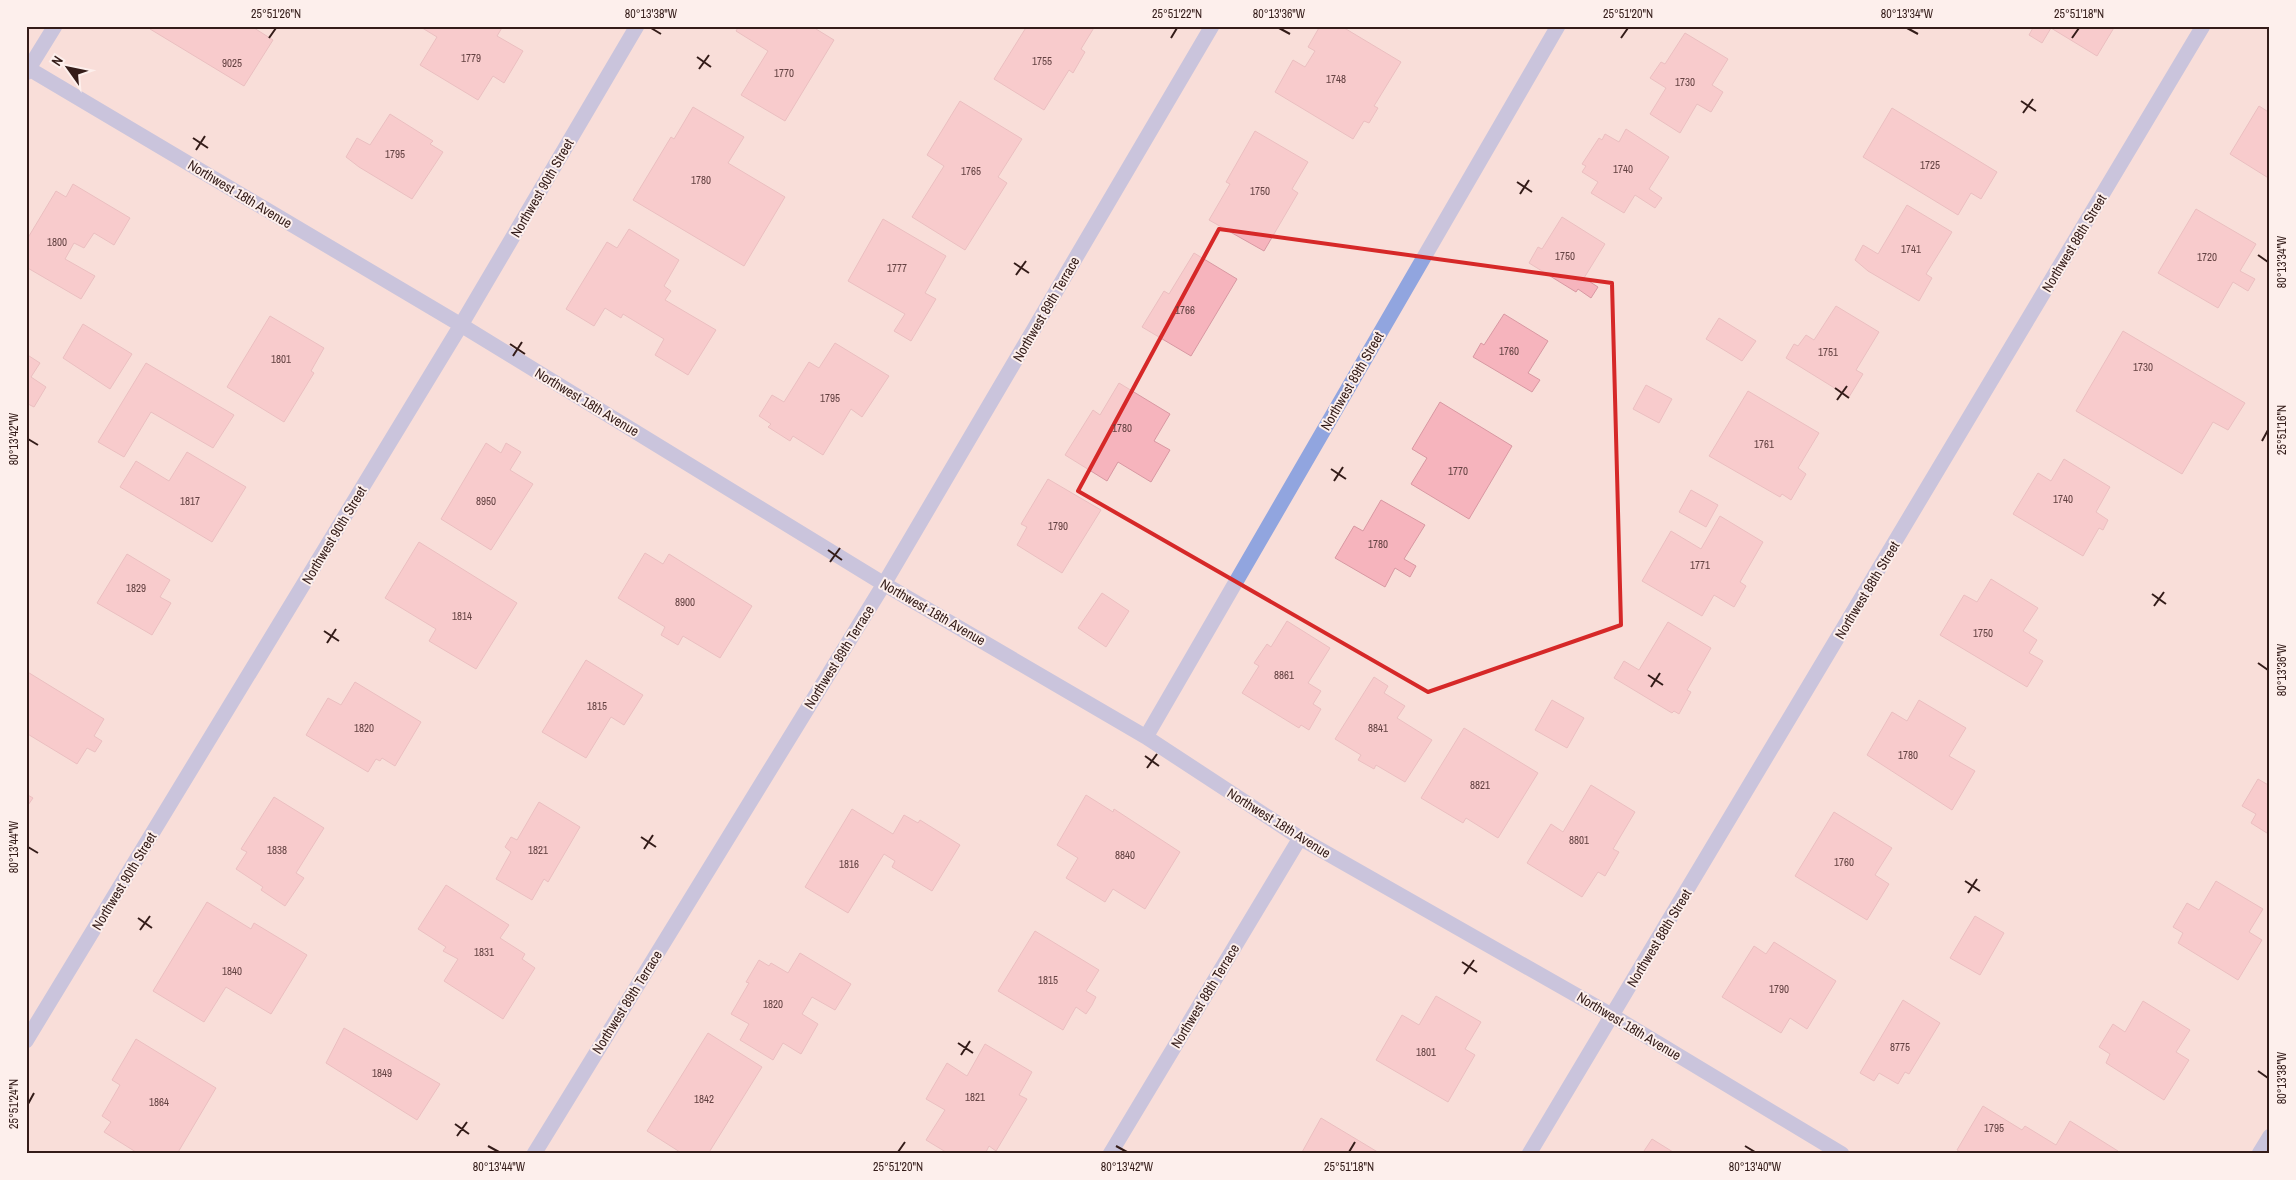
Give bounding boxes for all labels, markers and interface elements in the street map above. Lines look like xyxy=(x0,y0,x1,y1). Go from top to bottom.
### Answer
text: 25°51'26"N xyxy=(251,6,301,22)
text: 80°13'38"W xyxy=(625,6,678,22)
text: 25°51'22"N xyxy=(1152,6,1202,22)
text: 80°13'36"W xyxy=(1253,6,1306,22)
text: 25°51'20"N xyxy=(1603,6,1653,22)
text: 80°13'34"W xyxy=(1881,6,1934,22)
text: 25°51'18"N xyxy=(2054,6,2104,22)
north arrow xyxy=(42,42,92,92)
house number: 1779 xyxy=(461,51,481,65)
text: N xyxy=(47,53,67,69)
house number: 1755 xyxy=(1032,54,1052,68)
house number: 9025 xyxy=(222,56,242,70)
house number: 1770 xyxy=(774,66,794,80)
house number: 1748 xyxy=(1326,72,1346,86)
house number: 1730 xyxy=(1675,75,1695,89)
street label: Northwest 90th Street xyxy=(506,135,578,241)
house number: 1795 xyxy=(385,147,405,161)
street label: Northwest 18th Avenue xyxy=(185,156,295,232)
house number: 1725 xyxy=(1920,158,1940,172)
house number: 1740 xyxy=(1613,162,1633,176)
house number: 1765 xyxy=(961,164,981,178)
house number: 1780 xyxy=(691,173,711,187)
house number: 1750 xyxy=(1250,184,1270,198)
street label: Northwest 88th Street xyxy=(2038,191,2110,295)
house number: 1800 xyxy=(47,235,67,249)
text: 80°13'34"W xyxy=(2274,235,2290,288)
house number: 1741 xyxy=(1901,242,1921,256)
house number: 1750 xyxy=(1555,249,1575,263)
house number: 1720 xyxy=(2197,250,2217,264)
street label: Northwest 89th Terrace xyxy=(1009,253,1083,365)
house number: 1777 xyxy=(887,261,907,275)
house number: 1766 xyxy=(1175,303,1195,317)
street label: Northwest 89th Street xyxy=(1316,328,1388,434)
house number: 1760 xyxy=(1499,344,1519,358)
house number: 1751 xyxy=(1818,345,1838,359)
house number: 1801 xyxy=(271,352,291,366)
house number: 1730 xyxy=(2133,360,2153,374)
street label: Northwest 18th Avenue xyxy=(532,364,642,440)
house number: 1795 xyxy=(820,391,840,405)
text: 25°51'16"N xyxy=(2274,405,2290,455)
text: 80°13'42"W xyxy=(6,412,22,465)
house number: 1780 xyxy=(1112,421,1132,435)
house number: 1761 xyxy=(1754,437,1774,451)
house number: 1770 xyxy=(1448,464,1468,478)
street label: Northwest 90th Street xyxy=(298,483,370,587)
house number: 1740 xyxy=(2053,492,2073,506)
house number: 1817 xyxy=(180,494,200,508)
house number: 8950 xyxy=(476,494,496,508)
house number: 1790 xyxy=(1048,519,1068,533)
house number: 1780 xyxy=(1368,537,1388,551)
street label: Northwest 88th Street xyxy=(1831,538,1903,642)
house number: 1771 xyxy=(1690,558,1710,572)
street label: Northwest 18th Avenue xyxy=(877,575,989,649)
house number: 1829 xyxy=(126,581,146,595)
house number: 8900 xyxy=(675,595,695,609)
street label: Northwest 89th Terrace xyxy=(800,602,878,712)
house number: 1814 xyxy=(452,609,472,623)
house number: 1750 xyxy=(1973,626,1993,640)
text: 80°13'36"W xyxy=(2274,643,2290,696)
house number: 8861 xyxy=(1274,668,1294,682)
house number: 1815 xyxy=(587,699,607,713)
house number: 1820 xyxy=(354,721,374,735)
house number: 8841 xyxy=(1368,721,1388,735)
house number: 1780 xyxy=(1898,748,1918,762)
house number: 8821 xyxy=(1470,778,1490,792)
street label: Northwest 18th Avenue xyxy=(1224,784,1334,862)
text: 80°13'44"W xyxy=(6,820,22,873)
street label: Northwest 90th Street xyxy=(88,829,160,933)
house number: 8801 xyxy=(1569,833,1589,847)
house number: 1838 xyxy=(267,843,287,857)
house number: 1821 xyxy=(528,843,548,857)
house number: 8840 xyxy=(1115,848,1135,862)
house number: 1760 xyxy=(1834,855,1854,869)
house number: 1816 xyxy=(839,857,859,871)
street label: Northwest 88th Street xyxy=(1623,886,1695,990)
street label: Northwest 88th Terrace xyxy=(1167,941,1243,1051)
house number: 1831 xyxy=(474,945,494,959)
street label: Northwest 89th Terrace xyxy=(588,947,666,1057)
house number: 1840 xyxy=(222,964,242,978)
house number: 1815 xyxy=(1038,973,1058,987)
house number: 1790 xyxy=(1769,982,1789,996)
street label: Northwest 18th Avenue xyxy=(1574,988,1684,1064)
house number: 1820 xyxy=(763,997,783,1011)
house number: 8775 xyxy=(1890,1040,1910,1054)
house number: 1801 xyxy=(1416,1045,1436,1059)
text: 80°13'38"W xyxy=(2274,1051,2290,1104)
house number: 1849 xyxy=(372,1066,392,1080)
text: 25°51'24"N xyxy=(6,1079,22,1129)
house number: 1821 xyxy=(965,1090,985,1104)
house number: 1842 xyxy=(694,1092,714,1106)
house number: 1864 xyxy=(149,1095,169,1109)
house number: 1795 xyxy=(1984,1121,2004,1135)
text: 80°13'44"W xyxy=(473,1159,526,1175)
text: 25°51'20"N xyxy=(873,1159,923,1175)
text: 80°13'42"W xyxy=(1101,1159,1154,1175)
text: 25°51'18"N xyxy=(1324,1159,1374,1175)
text: 80°13'40"W xyxy=(1729,1159,1782,1175)

